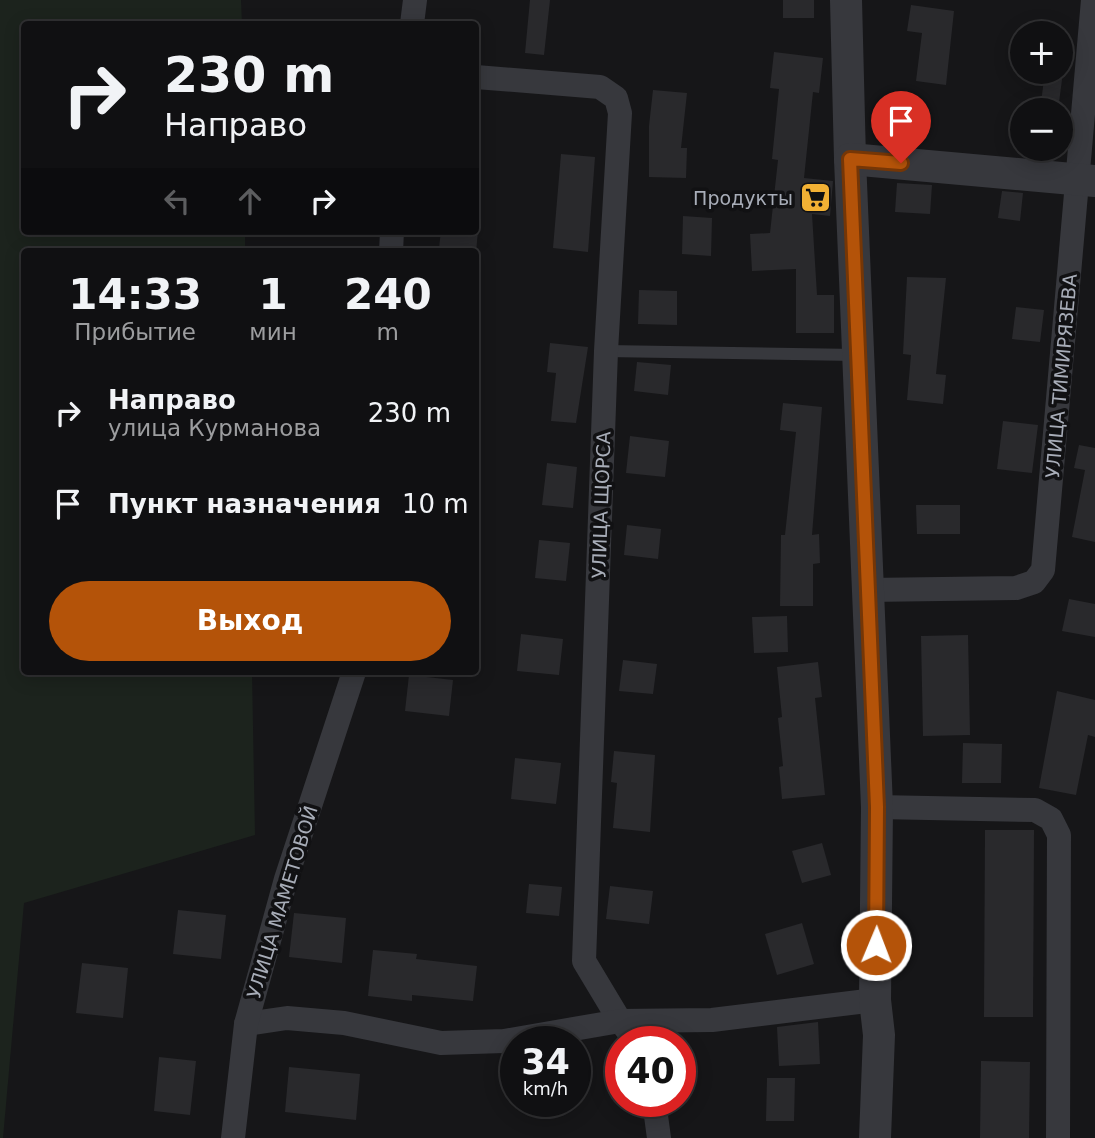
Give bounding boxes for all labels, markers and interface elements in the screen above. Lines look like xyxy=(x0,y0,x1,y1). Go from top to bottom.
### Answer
map controls xyxy=(1010,21,1073,161)
button: + xyxy=(1010,21,1073,84)
text: 230 m xyxy=(164,47,334,104)
icon: right xyxy=(49,49,140,140)
pin xyxy=(871,91,931,163)
button: − xyxy=(1010,98,1073,161)
icon: arrive xyxy=(882,102,920,140)
text: Направо xyxy=(164,106,307,144)
supermarket icon: Продукты xyxy=(799,181,833,215)
icon: left xyxy=(158,182,196,220)
icon: ahead xyxy=(231,182,269,220)
icon: right xyxy=(304,182,342,220)
place label: Продукты xyxy=(693,187,793,209)
text: 14:33 xyxy=(68,270,202,319)
text: 1 xyxy=(258,270,288,319)
text: 240 xyxy=(344,270,432,319)
street label: УЛИЦА ТИМИРЯЗЕВА xyxy=(1041,273,1081,479)
text: Прибытие xyxy=(74,319,196,345)
text: мин xyxy=(249,319,297,345)
text: m xyxy=(377,319,399,345)
text: Направо xyxy=(108,385,236,415)
icon: right xyxy=(49,394,87,432)
text: 230 m xyxy=(368,398,451,428)
text: улица Курманова xyxy=(108,415,321,441)
street label: УЛИЦА ЩОРСА xyxy=(587,431,615,579)
icon: arrive xyxy=(49,485,87,523)
text: Пункт назначения xyxy=(108,489,381,519)
text: 10 m xyxy=(402,489,469,519)
button: Выход xyxy=(49,581,451,661)
street label: УЛИЦА МАМЕТОВОЙ xyxy=(242,803,322,1001)
position arrow xyxy=(839,908,913,982)
speed limit sign: 40 xyxy=(605,1026,696,1117)
text: 34 xyxy=(521,1042,570,1082)
text: km/h xyxy=(523,1078,568,1099)

